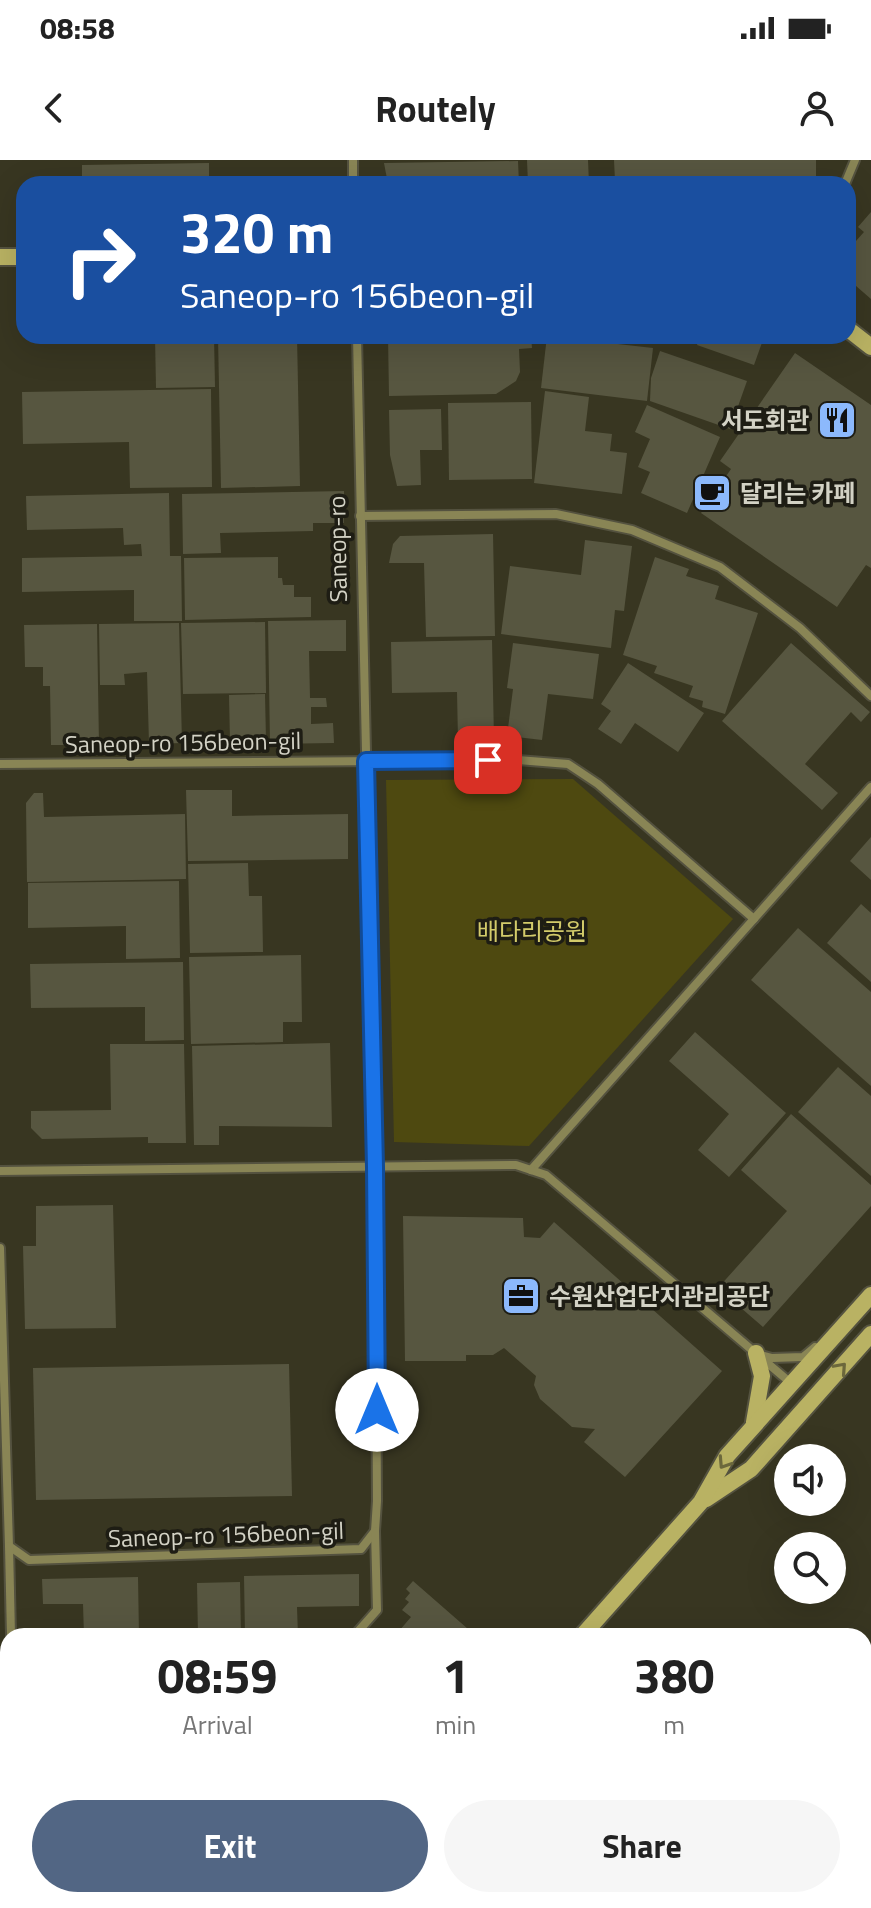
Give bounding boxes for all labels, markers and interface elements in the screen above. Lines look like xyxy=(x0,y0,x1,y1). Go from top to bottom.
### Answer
text: 08:58 xyxy=(40,5,115,51)
text: Routely xyxy=(375,81,496,136)
icon: back xyxy=(32,86,76,130)
icon: person xyxy=(795,86,839,130)
text: 320 m xyxy=(180,190,333,275)
icon: right xyxy=(48,208,152,312)
text: Saneop-ro 156beon-gil xyxy=(180,267,534,322)
restaurant icon: 서도회관 xyxy=(816,399,858,441)
place label: 서도회관 xyxy=(721,402,809,438)
cafe icon: 달리는 카페 xyxy=(691,472,733,514)
place label: 달리는 카페 xyxy=(740,475,856,511)
street label: Saneop-ro xyxy=(318,495,356,603)
street label: Saneop-ro 156beon-gil xyxy=(65,722,301,762)
pin xyxy=(454,726,522,794)
icon: arrive xyxy=(466,738,510,782)
park label: 배다리공원 xyxy=(477,913,587,949)
office icon: 수원산업단지관리공단 xyxy=(500,1275,542,1317)
place label: 수원산업단지관리공단 xyxy=(549,1278,770,1314)
one-way arrow xyxy=(831,1362,846,1377)
position arrow xyxy=(335,1368,419,1452)
map controls xyxy=(774,1444,846,1604)
button: sound xyxy=(774,1444,846,1516)
one-way arrow xyxy=(719,1454,734,1468)
street label: Saneop-ro 156beon-gil xyxy=(107,1512,345,1556)
button: search xyxy=(774,1532,846,1604)
text: 08:59 xyxy=(158,1639,277,1712)
text: 1 xyxy=(442,1639,469,1712)
text: 380 xyxy=(634,1639,714,1712)
text: Arrival xyxy=(182,1705,253,1744)
text: min xyxy=(435,1705,476,1744)
text: m xyxy=(663,1705,685,1744)
button: Exit xyxy=(32,1800,428,1892)
button: Share xyxy=(444,1800,840,1892)

